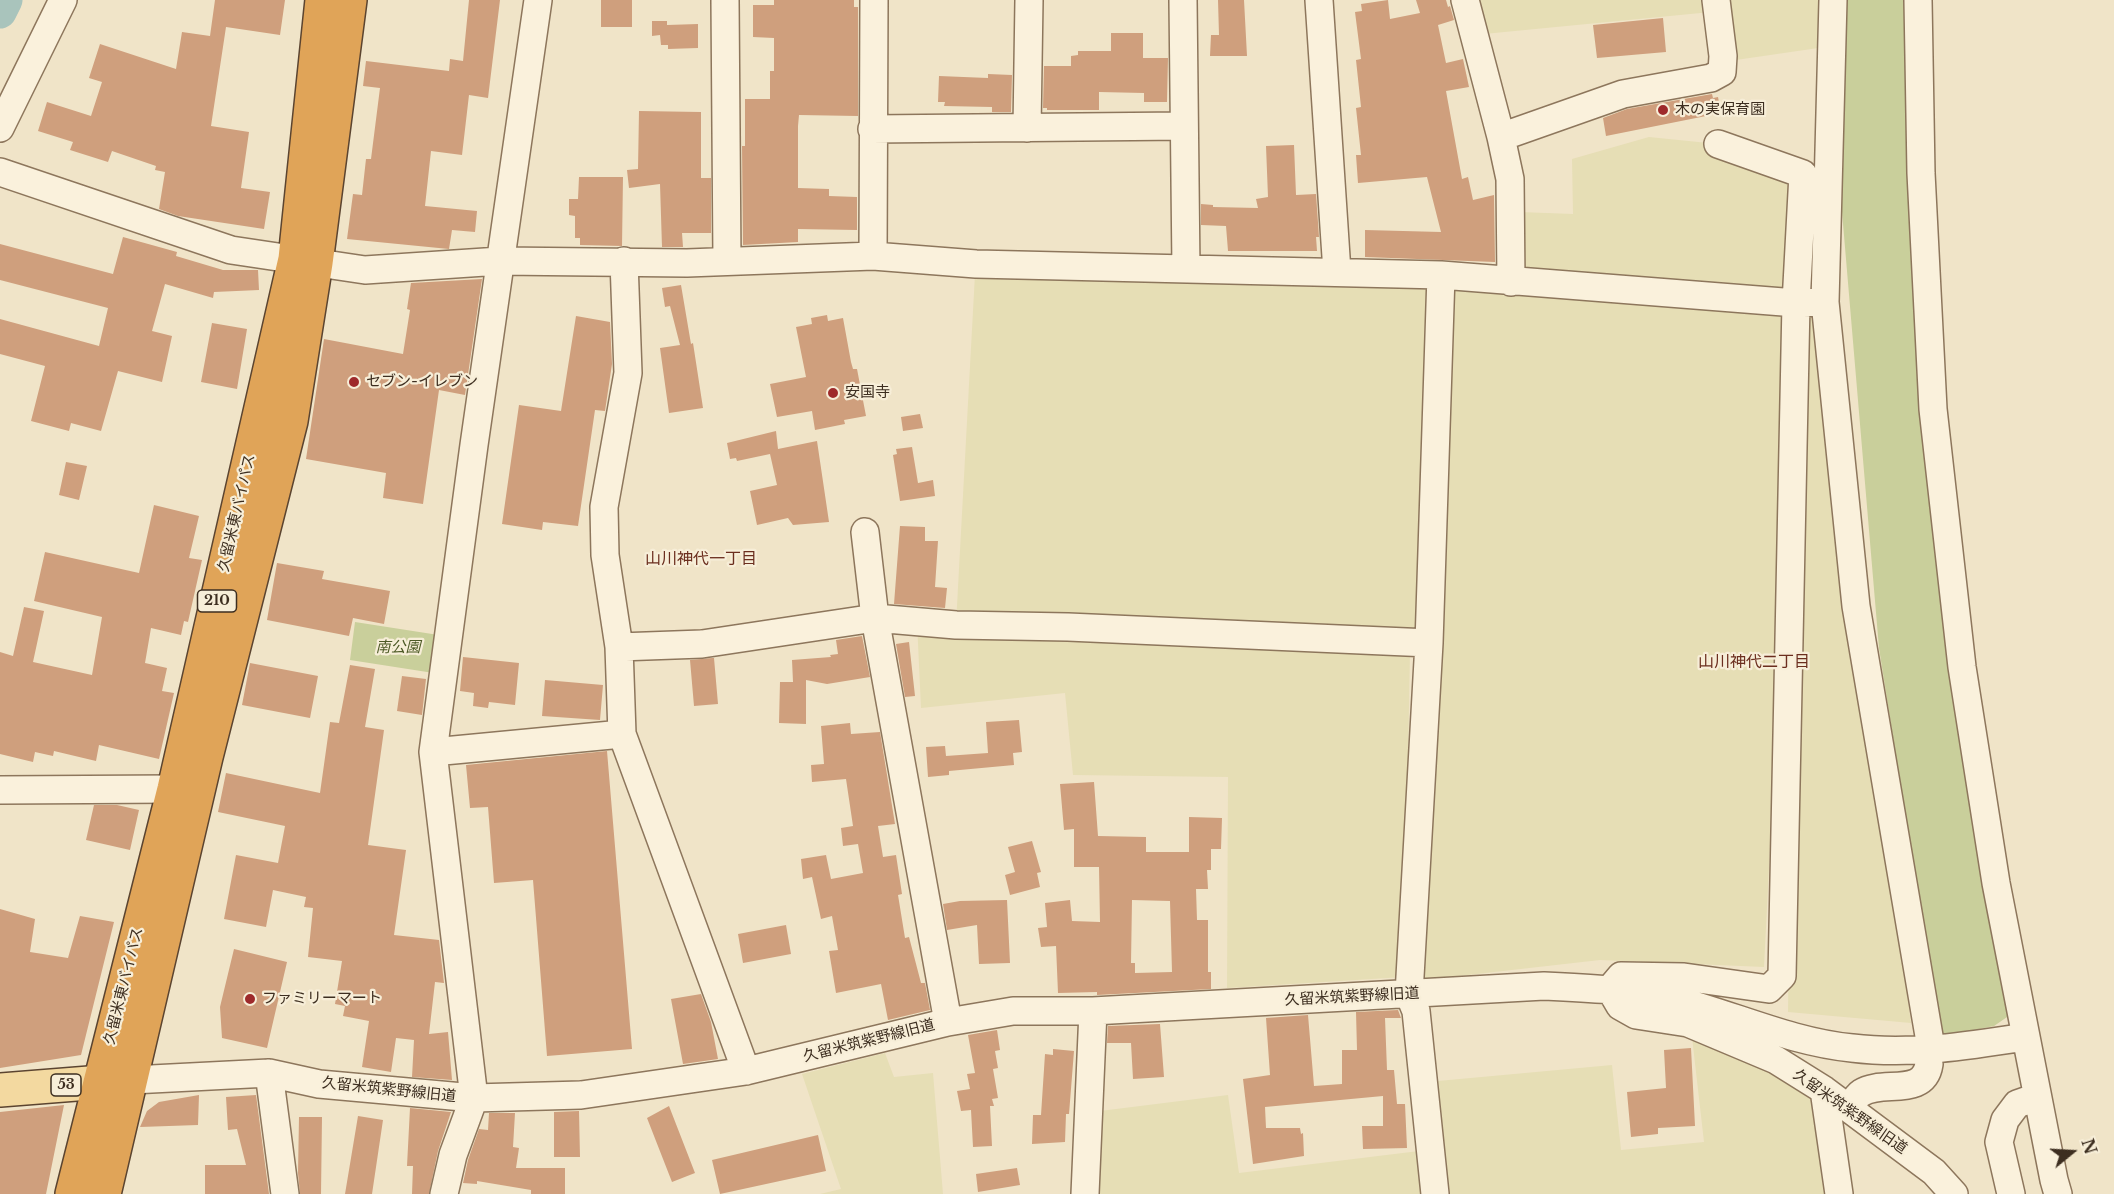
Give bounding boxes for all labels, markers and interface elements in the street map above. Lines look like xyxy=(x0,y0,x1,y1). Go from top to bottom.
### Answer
place label: 木の実保育園 xyxy=(1675,101,1765,119)
marker: 木の実保育園 xyxy=(1656,103,1670,117)
place label: セブン-イレブン xyxy=(366,373,478,391)
marker: セブン-イレブン xyxy=(347,375,361,389)
place label: 安国寺 xyxy=(845,384,890,402)
marker: 安国寺 xyxy=(826,386,840,400)
street label: 久留米東バイパス xyxy=(215,453,259,573)
district label: 山川神代一丁目 xyxy=(645,549,757,569)
road number: 210 xyxy=(198,590,236,612)
park label: 南公園 xyxy=(376,639,420,657)
district label: 山川神代二丁目 xyxy=(1698,652,1810,672)
street label: 久留米東バイパス xyxy=(101,926,147,1046)
street label: 久留米筑紫野線旧道 xyxy=(1284,984,1420,1010)
place label: ファミリーマート xyxy=(262,990,382,1008)
marker: ファミリーマート xyxy=(243,992,257,1006)
street label: 久留米筑紫野線旧道 xyxy=(801,1016,937,1066)
street label: 久留米筑紫野線旧道 xyxy=(1790,1066,1910,1158)
road number: 53 xyxy=(51,1074,81,1096)
street label: 久留米筑紫野線旧道 xyxy=(321,1074,457,1106)
north arrow xyxy=(2042,1122,2102,1182)
text: N xyxy=(2077,1136,2101,1157)

